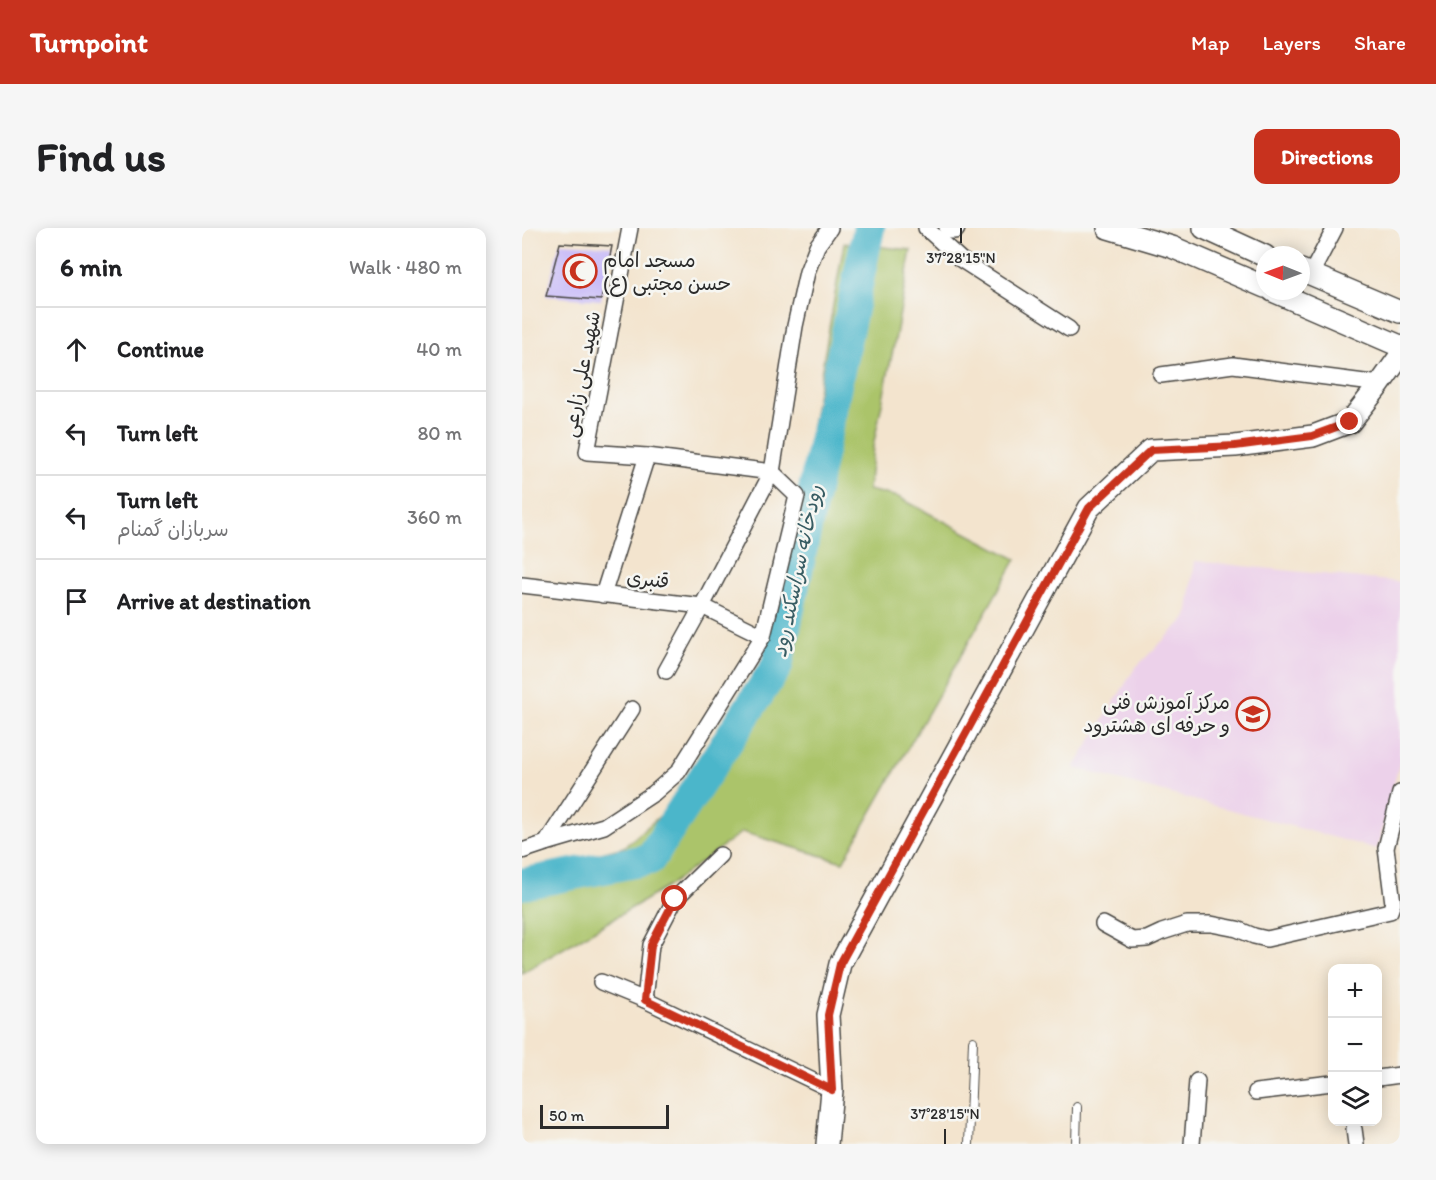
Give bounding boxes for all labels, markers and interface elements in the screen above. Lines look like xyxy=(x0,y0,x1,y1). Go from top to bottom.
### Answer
text: Turnpoint xyxy=(30,25,148,59)
text: Map xyxy=(1191,30,1230,55)
text: Layers xyxy=(1263,30,1321,55)
text: Share xyxy=(1354,30,1406,55)
button: Directions xyxy=(1254,129,1400,184)
text: Find us xyxy=(36,131,166,182)
north arrow xyxy=(1256,246,1310,300)
place label: مسجد امام حسن مجتبی (ع) xyxy=(603,248,731,297)
text: 37°28'15"N xyxy=(926,249,996,267)
text: 6 min xyxy=(60,251,122,283)
mosque icon: مسجد امام حسن مجتبی (ع) xyxy=(562,253,598,289)
text: Walk · 480 m xyxy=(349,255,462,279)
street label: شهيد علی زارعی xyxy=(557,309,606,439)
icon: ahead xyxy=(60,333,93,366)
text: Continue xyxy=(117,336,204,363)
text: 40 m xyxy=(416,337,462,361)
route end xyxy=(1336,408,1362,434)
icon: left xyxy=(60,417,93,450)
text: Turn left xyxy=(117,420,198,447)
text: 80 m xyxy=(417,421,462,445)
water label: رودخانه سراسکند رود xyxy=(766,483,827,659)
text: Turn left xyxy=(117,487,198,514)
icon: left xyxy=(60,501,93,534)
text: 360 m xyxy=(407,505,462,529)
text: سربازان گمنام xyxy=(117,517,229,541)
street label: قنبری xyxy=(625,565,671,593)
icon: arrive xyxy=(60,585,93,618)
text: Arrive at destination xyxy=(117,588,311,615)
place label: مرکز آموزش فنی و حرفه ای هشترود xyxy=(1083,690,1230,737)
school or university icon: مرکز آموزش فنی و حرفه ای هشترود xyxy=(1235,696,1271,732)
route start xyxy=(661,885,687,911)
map controls xyxy=(1328,964,1382,1126)
button: + xyxy=(1328,964,1382,1018)
button: − xyxy=(1328,1018,1382,1072)
button: layers xyxy=(1328,1072,1382,1126)
scale bar xyxy=(540,1102,669,1130)
text: 37°28'15"N xyxy=(910,1105,980,1123)
text: 50 m xyxy=(549,1106,584,1125)

